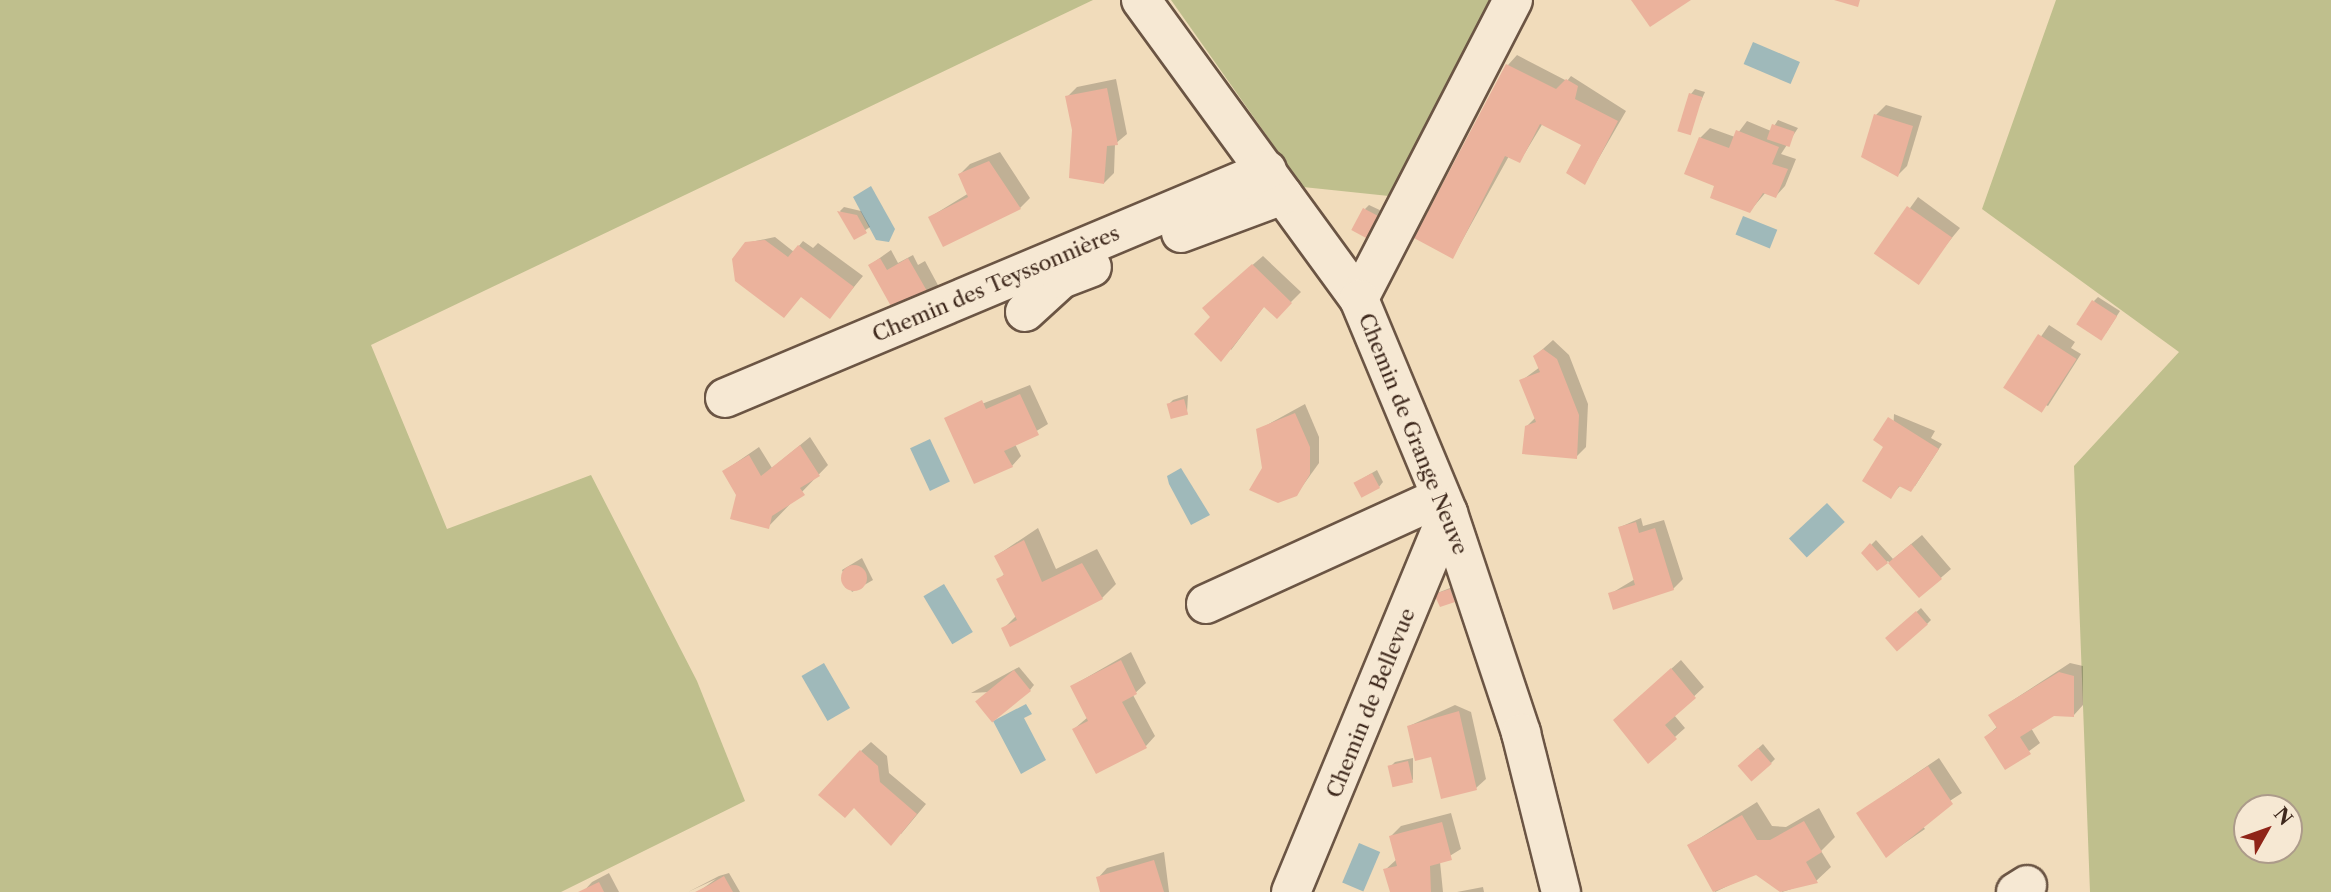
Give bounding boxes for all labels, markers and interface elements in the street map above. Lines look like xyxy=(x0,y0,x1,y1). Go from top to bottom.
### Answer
street label: Chemin des Teyssonnières xyxy=(868,220,1124,348)
street label: Chemin de Grange Neuve xyxy=(1353,310,1473,558)
street label: Chemin de Bellevue xyxy=(1321,605,1421,801)
north arrow xyxy=(2233,794,2303,864)
text: N xyxy=(2269,803,2297,830)

